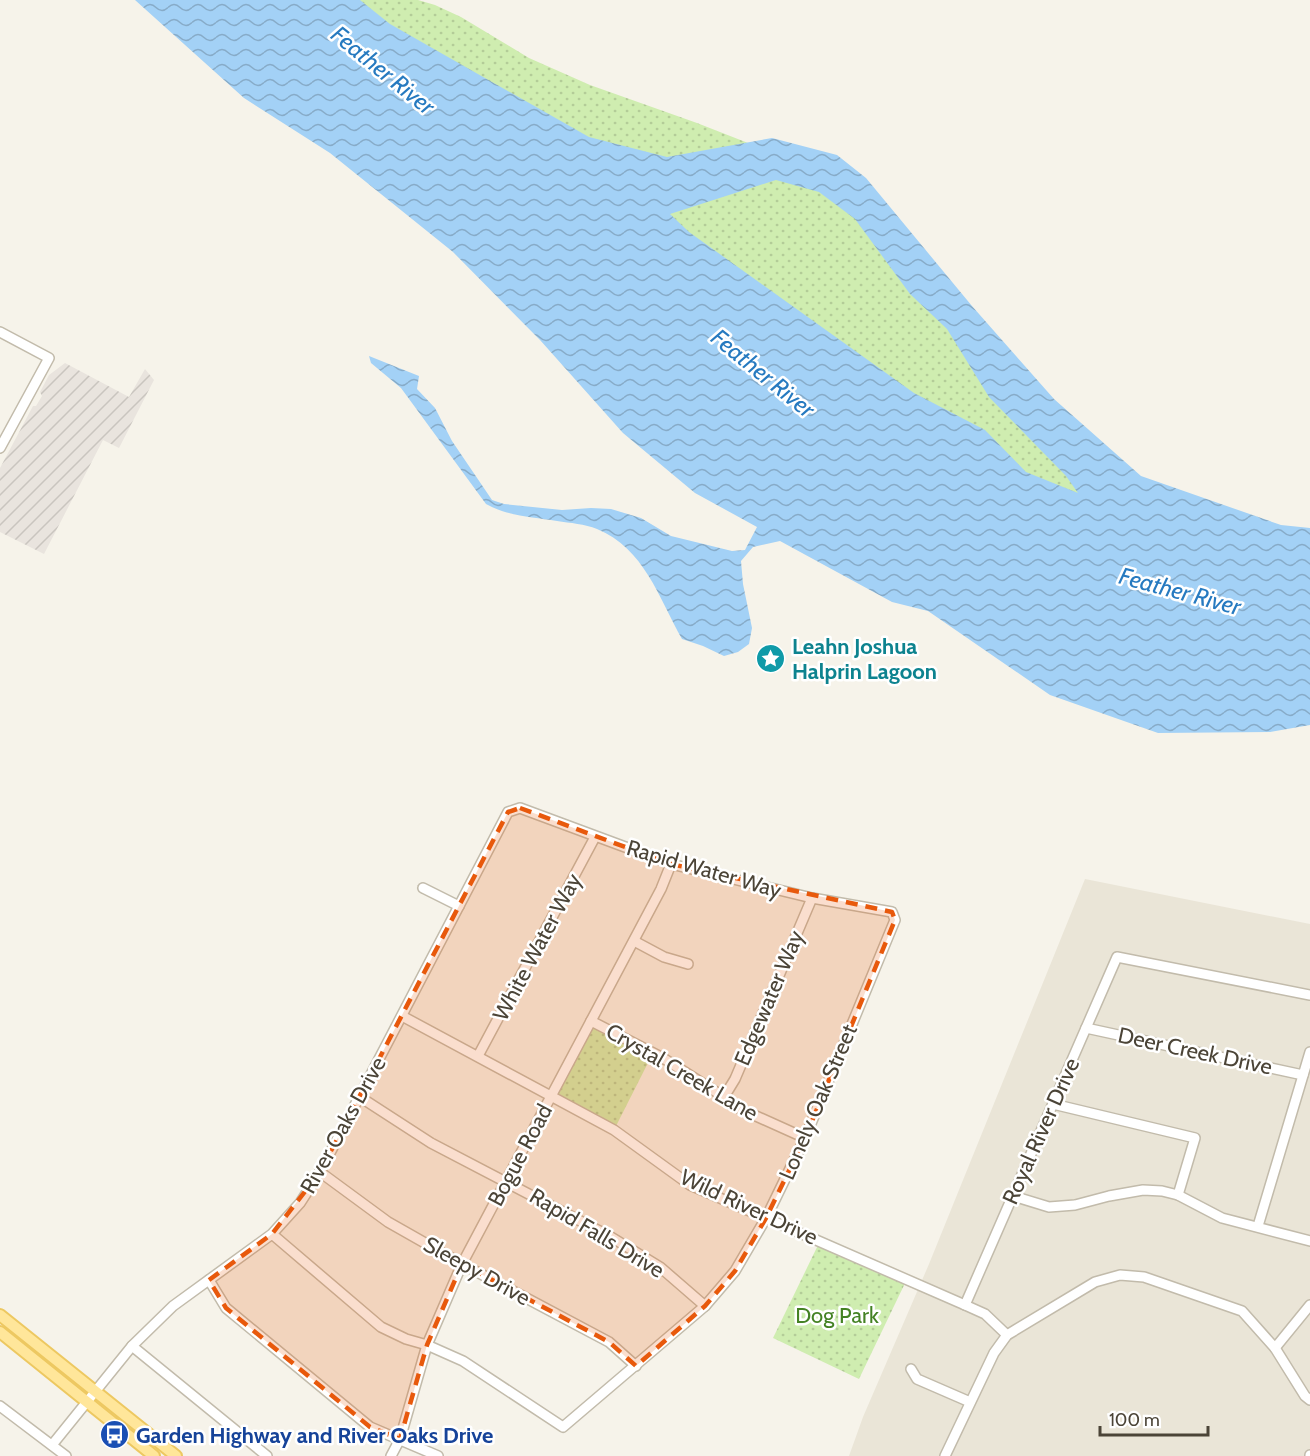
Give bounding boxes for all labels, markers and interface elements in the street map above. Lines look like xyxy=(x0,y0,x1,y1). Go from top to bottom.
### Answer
water label: Feather River xyxy=(325,19,442,122)
water label: Feather River xyxy=(705,322,822,425)
water label: Feather River xyxy=(1116,561,1246,622)
place label: Leahn Joshua Halprin Lagoon xyxy=(792,633,937,685)
place icon: Leahn Joshua Halprin Lagoon xyxy=(755,643,787,675)
street label: Rapid Water Way xyxy=(624,834,784,904)
street label: White Water Way xyxy=(487,869,587,1025)
street label: Edgewater Way xyxy=(728,926,810,1070)
street label: Crystal Creek Lane xyxy=(601,1018,763,1126)
street label: Lonely Oak Street xyxy=(773,1020,863,1184)
street label: Deer Creek Drive xyxy=(1115,1021,1275,1081)
street label: River Oaks Drive xyxy=(294,1052,392,1198)
street label: Royal River Drive xyxy=(997,1054,1085,1208)
street label: Bogue Road xyxy=(482,1099,558,1211)
street label: Wild River Drive xyxy=(676,1163,822,1251)
street label: Rapid Falls Drive xyxy=(525,1182,669,1284)
street label: Sleepy Drive xyxy=(419,1231,535,1311)
park label: Dog Park xyxy=(795,1302,879,1329)
scale bar xyxy=(1100,1399,1208,1437)
text: 100 m xyxy=(1109,1409,1160,1431)
bus stop icon: Garden Highway and River Oaks Drive xyxy=(99,1419,131,1451)
place label: Garden Highway and River Oaks Drive xyxy=(136,1422,493,1449)

